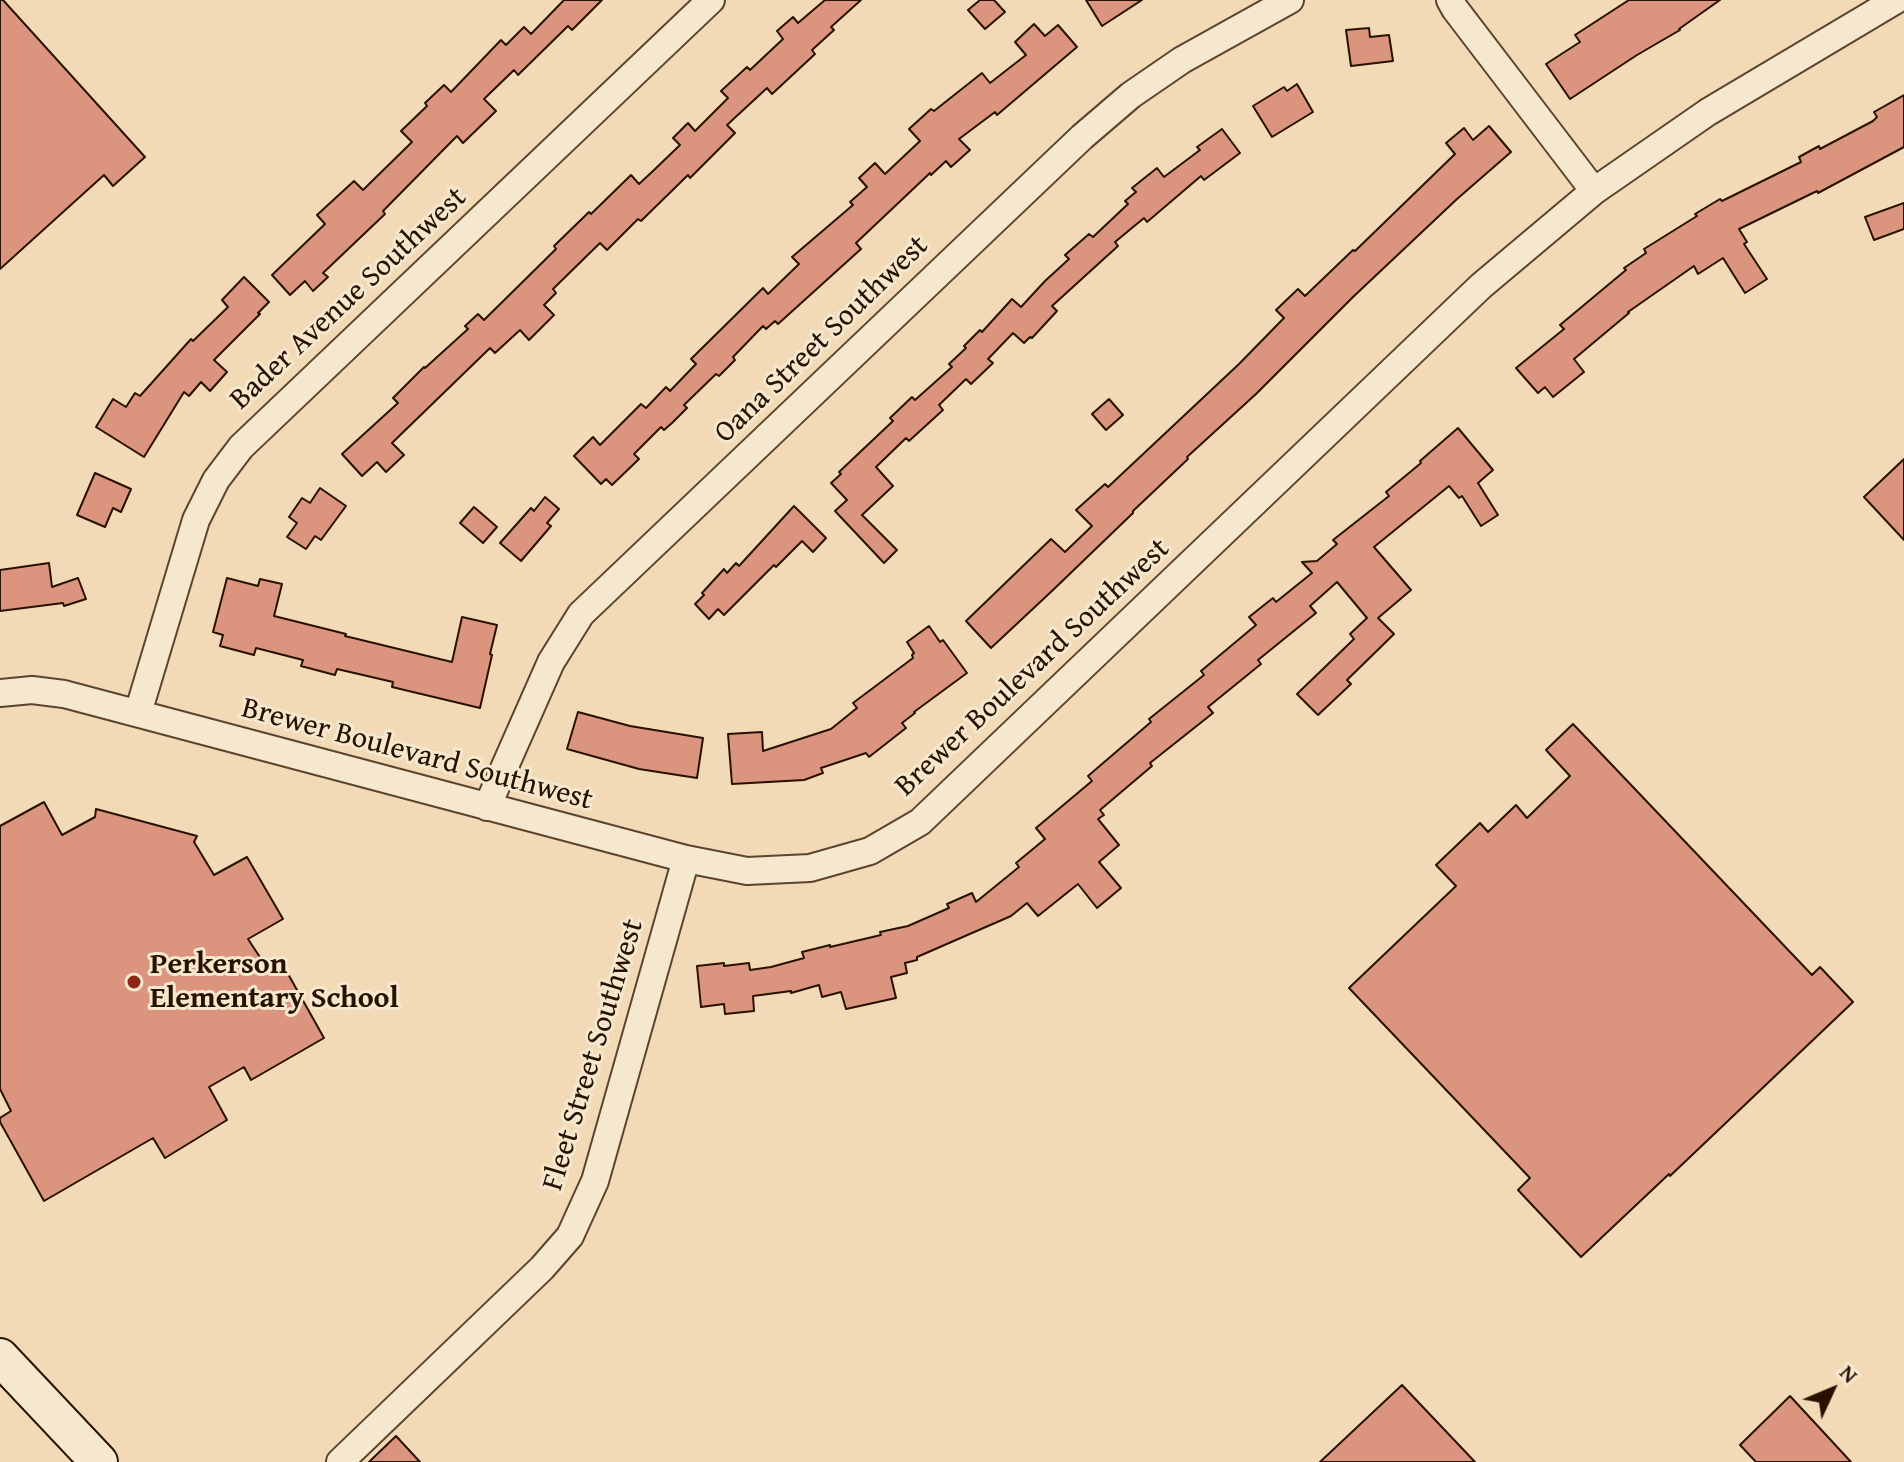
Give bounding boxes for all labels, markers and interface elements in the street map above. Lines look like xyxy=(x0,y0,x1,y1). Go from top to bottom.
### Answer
street label: Bader Avenue Southwest xyxy=(223,180,475,418)
street label: Oana Street Southwest xyxy=(708,229,936,451)
street label: Brewer Boulevard Southwest xyxy=(888,531,1178,805)
street label: Brewer Boulevard Southwest xyxy=(238,691,596,819)
street label: Fleet Street Southwest xyxy=(536,915,652,1195)
place label: Perkerson Elementary School xyxy=(150,947,399,1018)
marker: Perkerson Elementary School xyxy=(125,973,143,991)
north arrow xyxy=(1792,1350,1872,1430)
text: N xyxy=(1833,1357,1866,1390)

